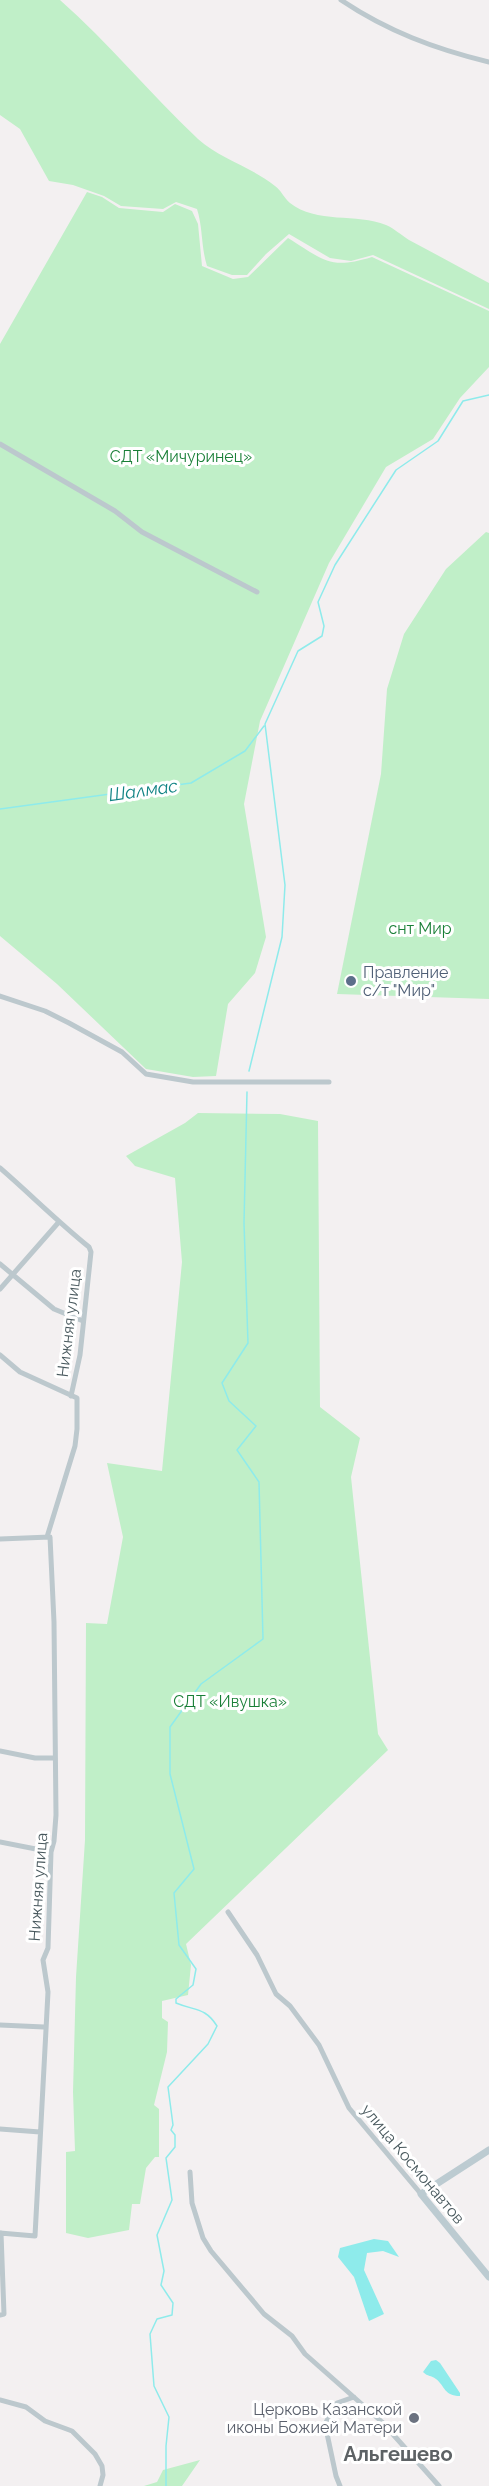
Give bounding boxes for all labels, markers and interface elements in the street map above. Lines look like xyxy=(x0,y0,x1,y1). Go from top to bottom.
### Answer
park label: СДТ «Мичуринец» xyxy=(110,447,252,466)
water label: Шалмас xyxy=(107,775,180,805)
park label: снт Мир xyxy=(388,919,452,938)
place label: Правление с/т "Мир" xyxy=(363,963,448,1000)
marker: Правление с/т "Мир" xyxy=(344,974,358,988)
street label: Нижняя улица xyxy=(53,1268,85,1378)
park label: СДТ «Ивушка» xyxy=(173,1692,287,1711)
street label: Нижняя улица xyxy=(25,1832,51,1942)
street label: улица Космонавтов xyxy=(357,2100,469,2228)
place label: Церковь Казанской иконы Божией Матери xyxy=(227,2400,402,2437)
marker: Церковь Казанской иконы Божией Матери xyxy=(407,2411,421,2425)
district label: Альгешево xyxy=(344,2442,453,2466)

